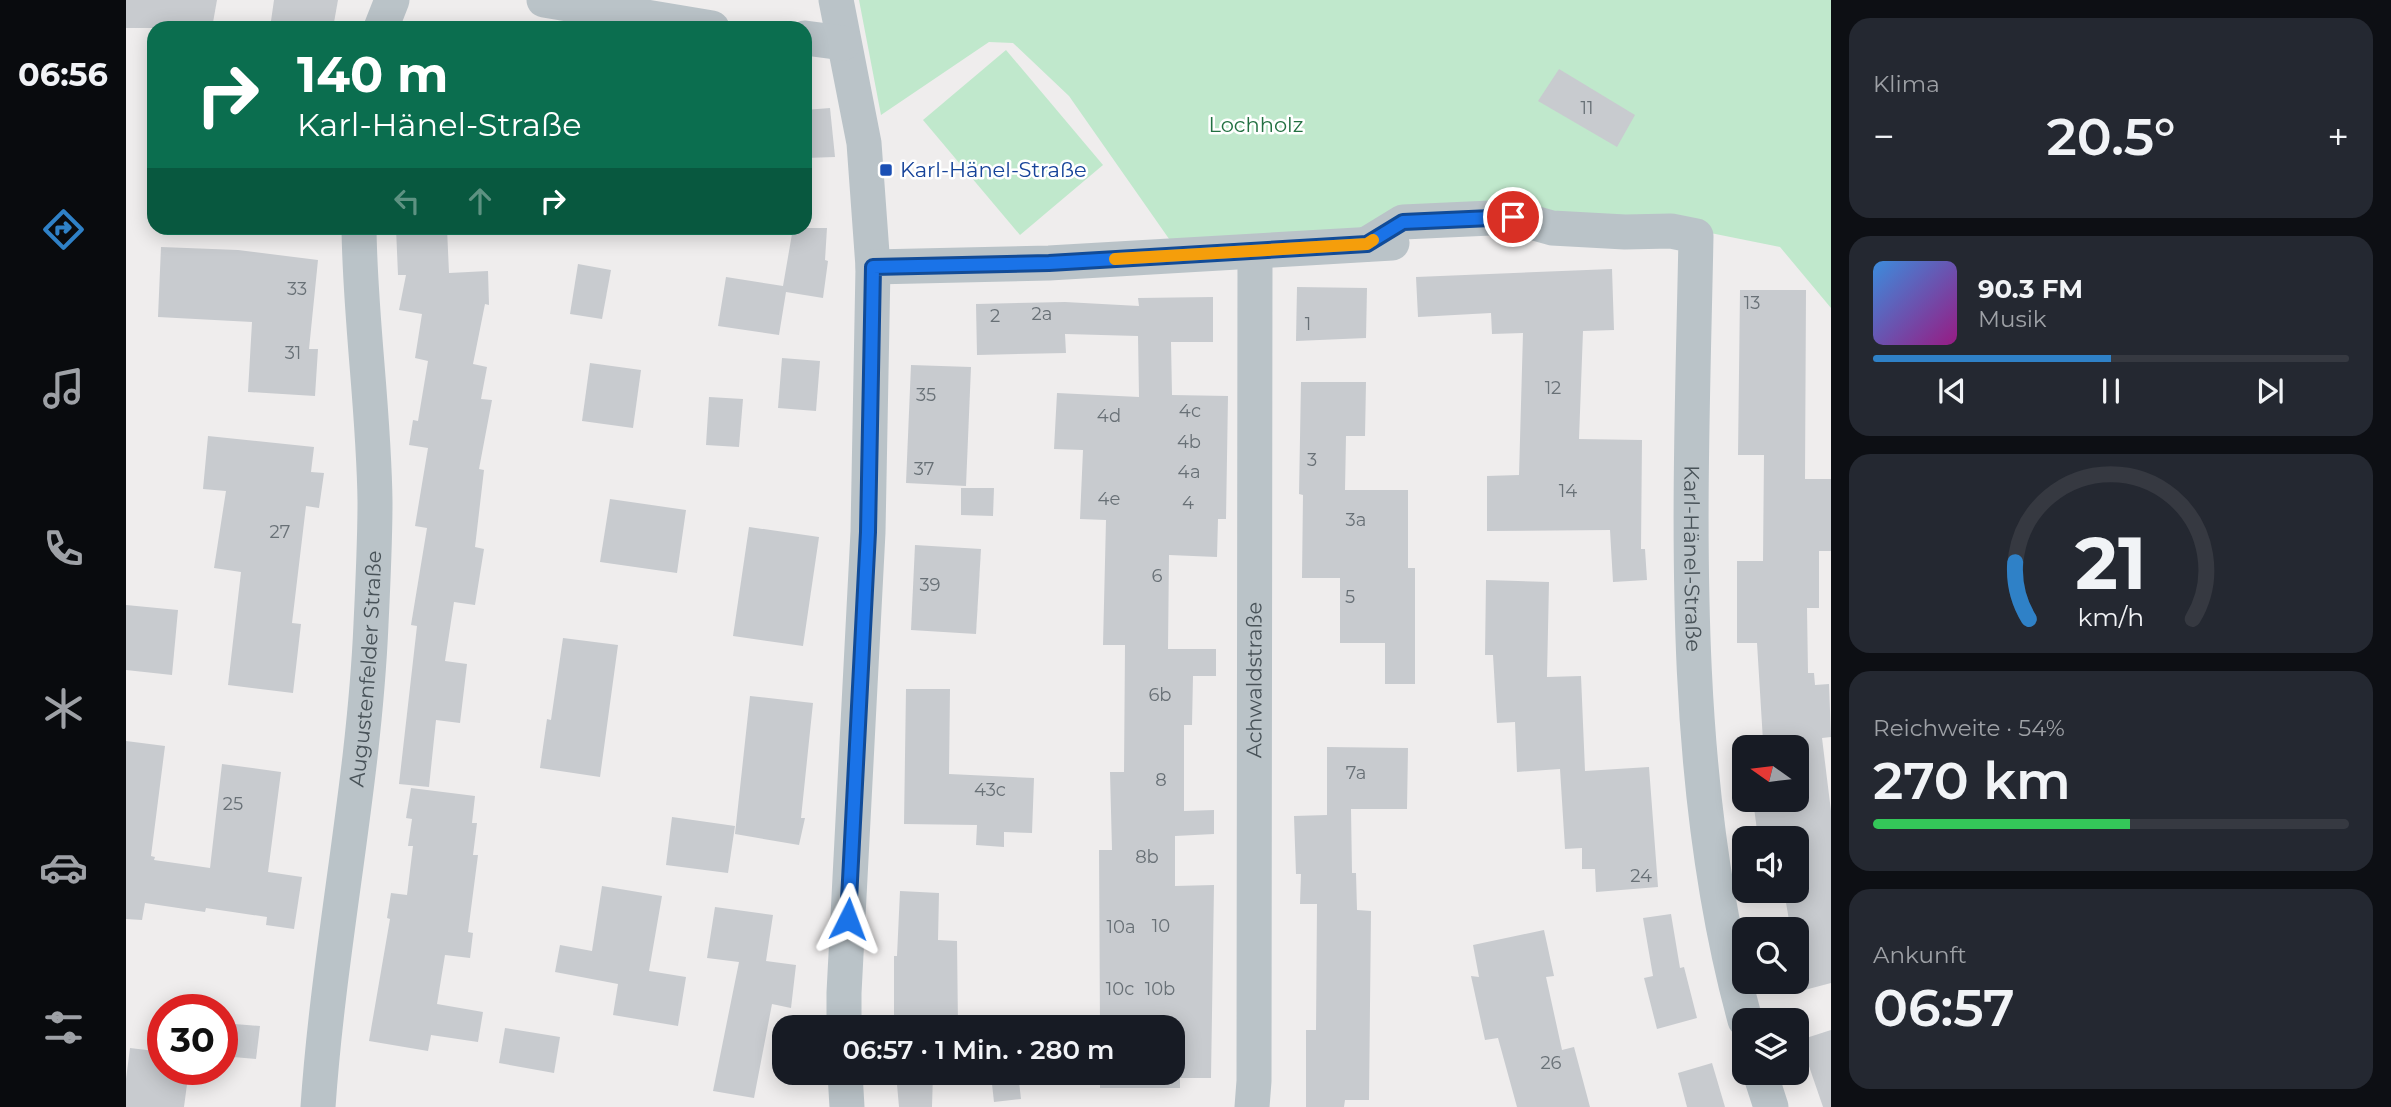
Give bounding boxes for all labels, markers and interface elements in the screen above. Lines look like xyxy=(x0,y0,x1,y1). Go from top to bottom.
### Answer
text: 140 m xyxy=(297,45,449,104)
icon: right xyxy=(182,49,273,140)
text: 06:56 xyxy=(18,55,108,94)
text: Klima xyxy=(1873,70,1940,98)
house number: 11 xyxy=(1581,97,1594,119)
text: Karl-Hänel-Straße xyxy=(297,105,582,144)
text: 20.5° xyxy=(2047,105,2175,168)
park label: Lochholz xyxy=(1209,112,1303,137)
text: − xyxy=(1873,113,1895,160)
text: + xyxy=(2327,113,2349,160)
place label: Karl-Hänel-Straße xyxy=(900,157,1087,182)
marker: Karl-Hänel-Straße xyxy=(878,162,894,178)
icon: left xyxy=(388,182,426,220)
icon: ahead xyxy=(461,182,499,220)
icon: right xyxy=(534,182,572,220)
pin xyxy=(1483,187,1543,247)
icon: arrive xyxy=(1494,198,1532,236)
icon: directions xyxy=(39,205,88,254)
text: 90.3 FM xyxy=(1978,273,2083,305)
house number: 33 xyxy=(287,278,307,300)
house number: 13 xyxy=(1744,292,1760,314)
house number: 2a xyxy=(1032,303,1052,325)
house number: 2 xyxy=(990,305,1000,327)
text: Musik xyxy=(1978,305,2047,333)
house number: 1 xyxy=(1305,313,1311,335)
house number: 31 xyxy=(285,342,301,364)
icon: music xyxy=(39,364,88,413)
icon: previous xyxy=(1933,372,1971,410)
icon: pause xyxy=(2092,372,2130,410)
icon: next xyxy=(2251,372,2289,410)
house number: 12 xyxy=(1545,377,1561,399)
house number: 35 xyxy=(916,384,936,406)
house number: 4c xyxy=(1179,400,1201,422)
house number: 4d xyxy=(1097,405,1121,427)
house number: 4b xyxy=(1177,431,1201,453)
house number: 3 xyxy=(1307,449,1317,471)
house number: 37 xyxy=(914,458,934,480)
house number: 4a xyxy=(1177,461,1201,483)
street label: Karl-Hänel-Straße xyxy=(1679,465,1706,652)
house number: 14 xyxy=(1559,480,1577,502)
house number: 4e xyxy=(1098,488,1121,510)
house number: 4 xyxy=(1182,492,1194,514)
house number: 3a xyxy=(1346,509,1366,531)
text: 21 xyxy=(2075,520,2147,608)
house number: 27 xyxy=(270,521,290,543)
icon: phone xyxy=(39,524,88,573)
street label: Augustenfelder Straße xyxy=(343,550,386,788)
house number: 6 xyxy=(1152,565,1163,587)
house number: 39 xyxy=(919,574,941,596)
house number: 5 xyxy=(1345,586,1355,608)
street label: Achwaldstraße xyxy=(1241,602,1267,758)
text: km/h xyxy=(2078,602,2144,632)
icon: climate xyxy=(39,684,88,733)
house number: 6b xyxy=(1148,684,1172,706)
text: Reichweite · 54% xyxy=(1873,714,2065,742)
north arrow xyxy=(1732,735,1810,812)
map controls xyxy=(1732,735,1809,1085)
text: 270 km xyxy=(1873,749,2071,812)
house number: 7a xyxy=(1346,762,1366,784)
house number: 8 xyxy=(1155,769,1167,791)
house number: 43c xyxy=(974,779,1006,801)
house number: 25 xyxy=(223,793,243,815)
button: sound xyxy=(1732,826,1809,903)
icon: car xyxy=(39,843,88,892)
house number: 8b xyxy=(1135,846,1159,868)
house number: 24 xyxy=(1630,865,1652,887)
position arrow xyxy=(811,882,885,956)
house number: 10 xyxy=(1152,915,1170,937)
house number: 10a xyxy=(1106,916,1136,938)
button: search xyxy=(1732,917,1809,994)
text: Ankunft xyxy=(1873,941,1967,969)
text: 06:57 xyxy=(1873,976,2015,1039)
house number: 10c xyxy=(1106,978,1134,1000)
house number: 10b xyxy=(1145,978,1175,1000)
speed limit sign: 30 xyxy=(147,994,238,1085)
icon: filters xyxy=(39,1003,88,1052)
button: layers xyxy=(1732,1008,1809,1085)
text: 06:57 · 1 Min. · 280 m xyxy=(843,1034,1115,1066)
house number: 26 xyxy=(1540,1052,1562,1074)

